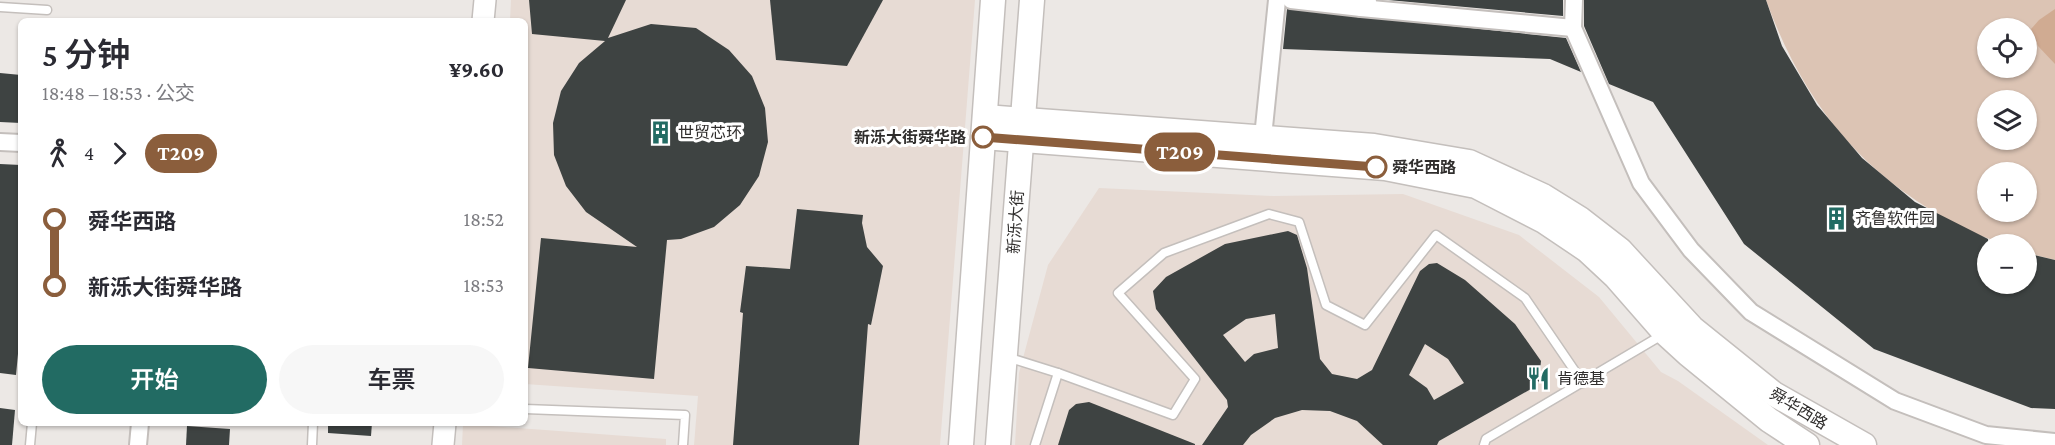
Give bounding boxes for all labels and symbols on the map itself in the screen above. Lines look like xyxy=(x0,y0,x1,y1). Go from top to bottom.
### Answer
building icon: 世贸芯环 xyxy=(647,119,673,145)
place label: 世贸芯环 xyxy=(678,124,742,141)
marker: 新泺大街舜华路 xyxy=(972,126,994,148)
place label: 新泺大街舜华路 xyxy=(854,128,966,146)
line badge: T209 xyxy=(1138,132,1222,172)
marker: 舜华西路 xyxy=(1365,156,1387,178)
place label: 舜华西路 xyxy=(1392,158,1456,176)
street label: 新泺大街 xyxy=(1005,190,1026,255)
building icon: 齐鲁软件园 xyxy=(1824,205,1850,231)
place label: 齐鲁软件园 xyxy=(1855,209,1935,227)
restaurant icon: 肯德基 xyxy=(1526,365,1552,391)
place label: 肯德基 xyxy=(1557,370,1605,387)
street label: 舜华西路 xyxy=(1767,385,1831,432)

